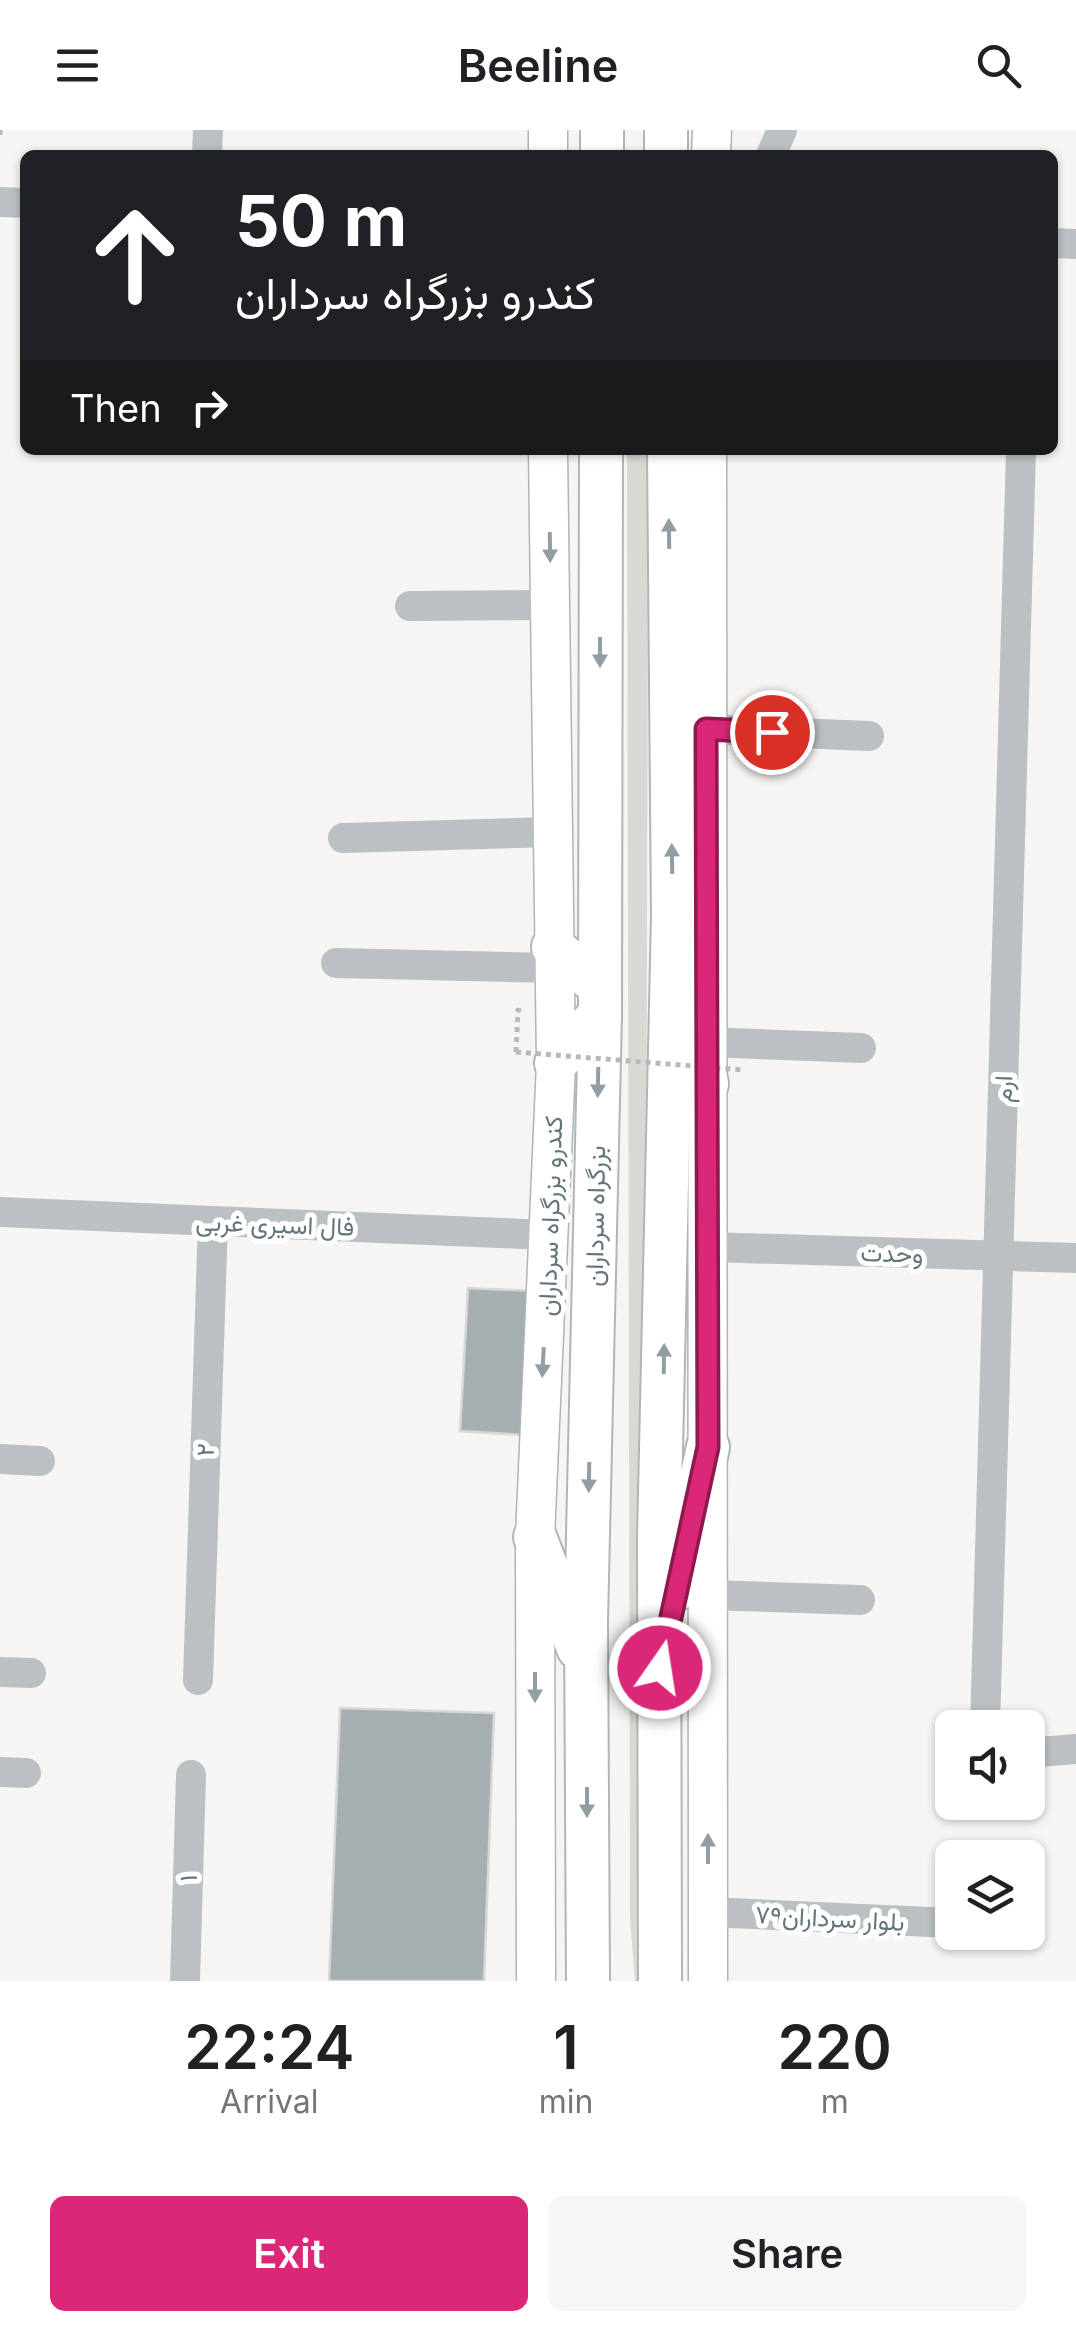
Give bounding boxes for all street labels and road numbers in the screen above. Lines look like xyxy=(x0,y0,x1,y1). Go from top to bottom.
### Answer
street label: ارم xyxy=(988,1075,1020,1103)
street label: کندرو بزرگراه سرداران xyxy=(532,1115,569,1317)
street label: بزرگراه سرداران xyxy=(579,1145,612,1287)
street label: فال اسیری غربی xyxy=(195,1206,355,1243)
street label: وحدت xyxy=(860,1237,924,1270)
street label: ۲ xyxy=(190,1443,220,1457)
street label: ۱ xyxy=(173,1874,203,1882)
street label: بلوار سرداران۷۹ xyxy=(755,1899,905,1938)

